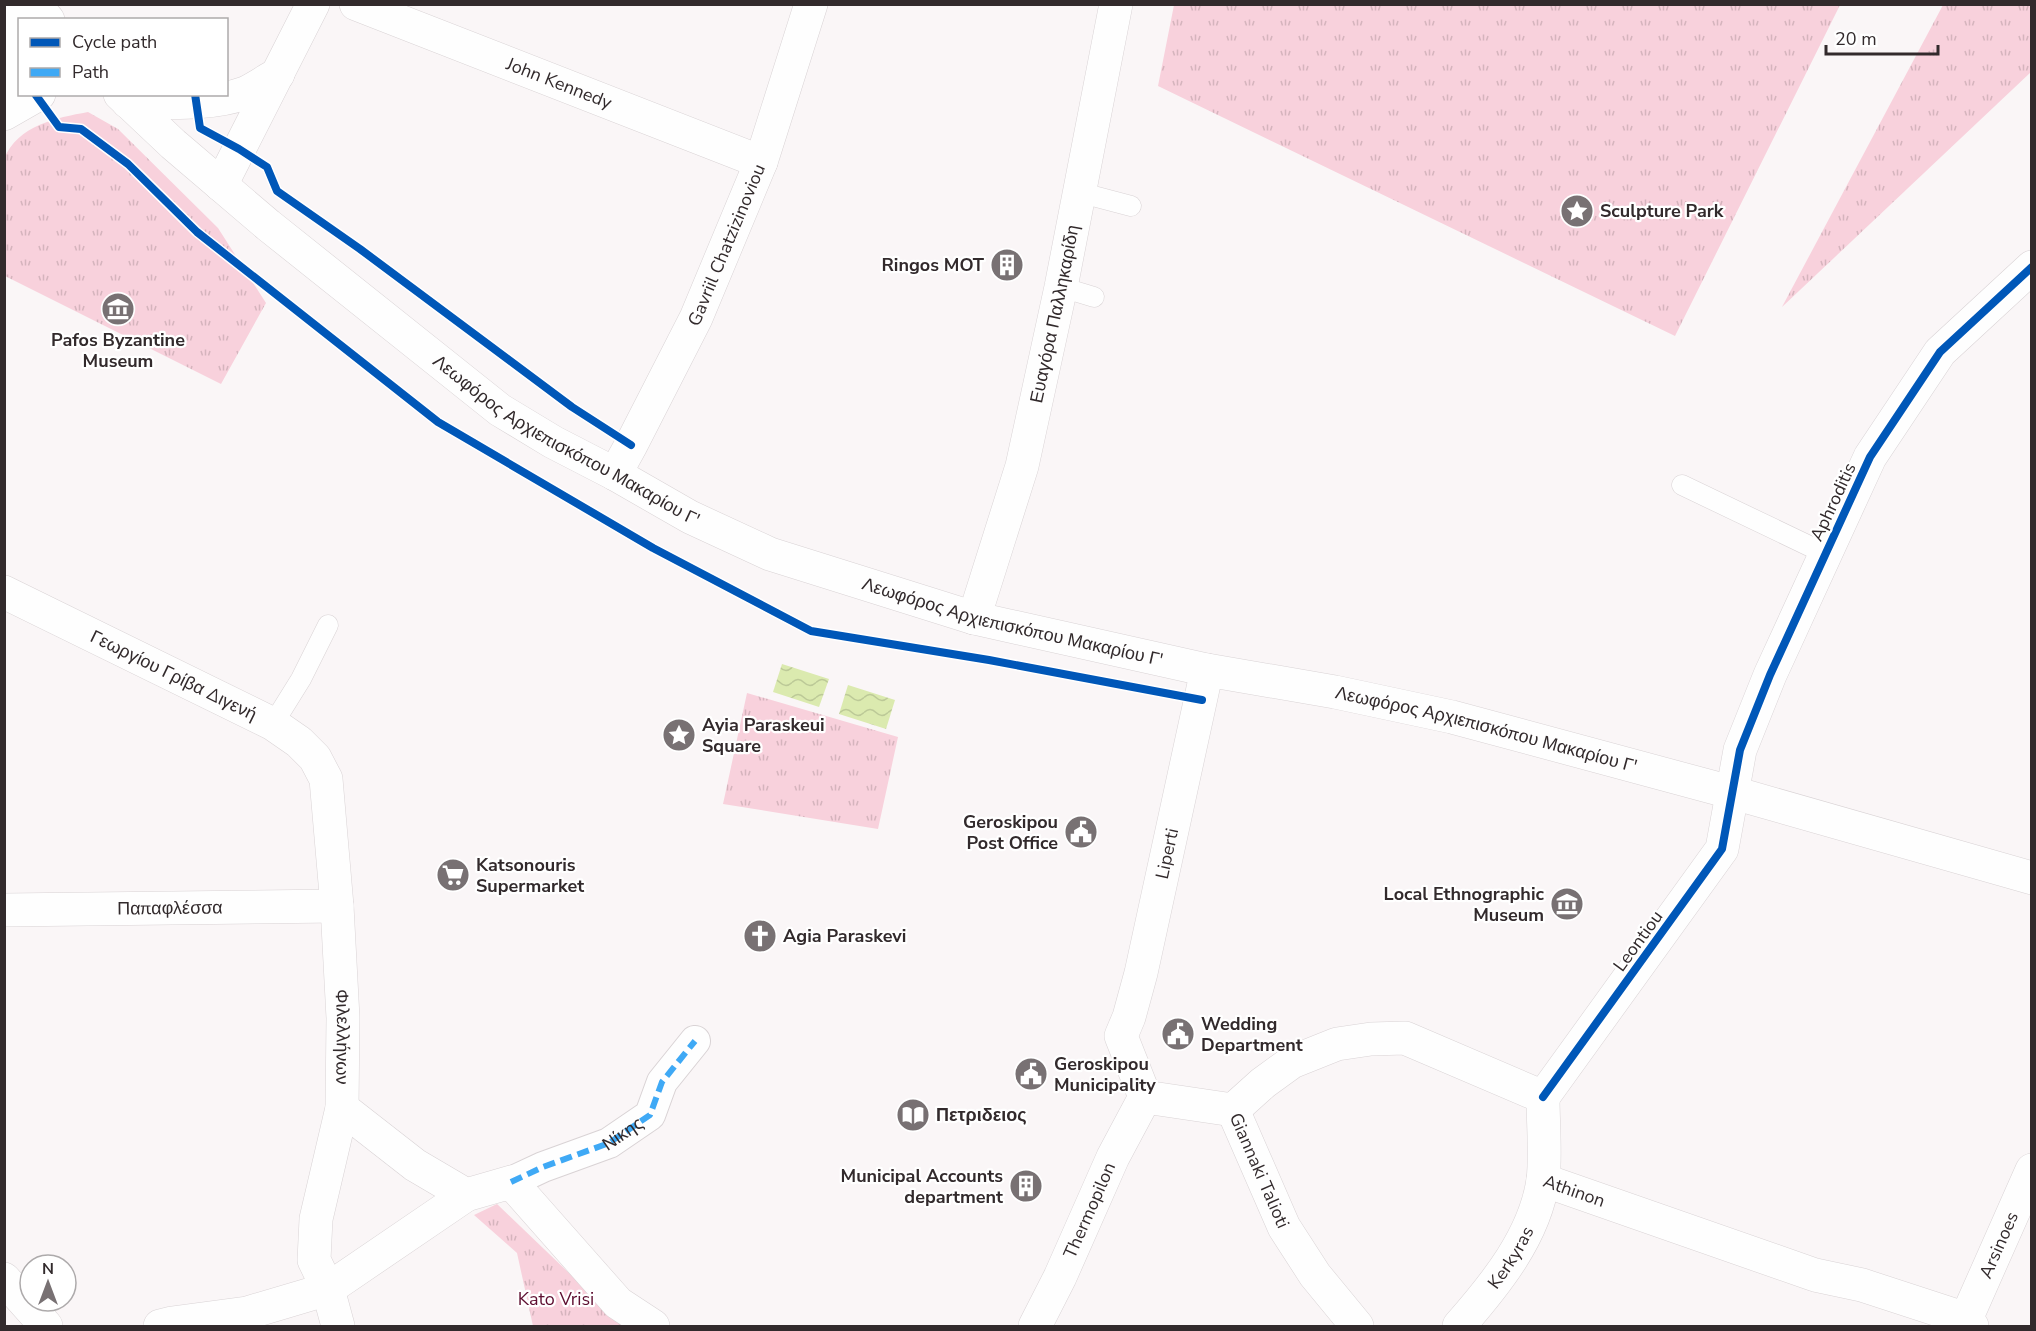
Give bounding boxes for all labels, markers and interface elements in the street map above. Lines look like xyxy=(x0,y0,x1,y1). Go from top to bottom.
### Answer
legend xyxy=(18,18,228,96)
scale bar xyxy=(1826,18,1938,56)
text: 20 m xyxy=(1835,27,1877,51)
text: Cycle path xyxy=(72,30,157,54)
street label: John Kennedy xyxy=(502,51,616,115)
text: Path xyxy=(72,60,109,84)
street label: Gavriil Chatzizinoviou xyxy=(682,160,771,330)
place icon: Sculpture Park xyxy=(1559,193,1595,229)
place label: Sculpture Park xyxy=(1600,199,1724,223)
street label: Ευαγόρα Παλληκαρίδη xyxy=(1024,223,1085,405)
building icon: Ringos MOT xyxy=(989,247,1025,283)
place label: Ringos MOT xyxy=(881,253,985,277)
museum icon: Pafos Byzantine Museum xyxy=(100,291,136,327)
place label: Pafos Byzantine Museum xyxy=(51,328,185,373)
street label: Λεωφόρος Αρχιεπισκόπου Μακαρίου Γ' xyxy=(428,349,704,532)
street label: Aphroditis xyxy=(1804,459,1862,545)
street label: Λεωφόρος Αρχιεπισκόπου Μακαρίου Γ' xyxy=(859,572,1165,672)
street label: Γεωργίου Γρίβα Διγενή xyxy=(86,624,261,726)
street label: Λεωφόρος Αρχιεπισκόπου Μακαρίου Γ' xyxy=(1333,680,1640,778)
place label: Ayia Paraskeui Square xyxy=(702,713,825,758)
place icon: Ayia Paraskeui Square xyxy=(661,717,697,753)
place label: Geroskipou Post Office xyxy=(963,810,1058,855)
public building icon: Geroskipou Post Office xyxy=(1063,814,1099,850)
street label: Liperti xyxy=(1150,826,1184,881)
place label: Katsonouris Supermarket xyxy=(476,853,584,898)
supermarket icon: Katsonouris Supermarket xyxy=(435,857,471,893)
place label: Local Ethnographic Museum xyxy=(1384,882,1544,927)
museum icon: Local Ethnographic Museum xyxy=(1549,886,1585,922)
street label: Παπαφλέσσα xyxy=(117,895,223,921)
street label: Leontiou xyxy=(1608,906,1668,976)
church icon: Agia Paraskevi xyxy=(742,918,778,954)
place label: Agia Paraskevi xyxy=(783,924,906,948)
street label: Φιλελλήνων xyxy=(329,988,355,1085)
place label: Wedding Department xyxy=(1201,1012,1303,1057)
public building icon: Wedding Department xyxy=(1160,1016,1196,1052)
place label: Geroskipou Municipality xyxy=(1054,1052,1156,1097)
public building icon: Geroskipou Municipality xyxy=(1013,1056,1049,1092)
library icon: Πετριδειος xyxy=(895,1097,931,1133)
place label: Πετριδειος xyxy=(936,1103,1027,1127)
street label: Giannaki Talioti xyxy=(1224,1109,1295,1232)
street label: Νίκης xyxy=(597,1111,648,1156)
street label: Thermopilon xyxy=(1058,1158,1121,1262)
place label: Municipal Accounts department xyxy=(841,1164,1003,1209)
building icon: Municipal Accounts department xyxy=(1008,1168,1044,1204)
street label: Athinon xyxy=(1540,1169,1608,1213)
street label: Arsinoes xyxy=(1973,1208,2024,1282)
street label: Kerkyras xyxy=(1482,1222,1539,1294)
north arrow xyxy=(18,1253,78,1313)
text: N xyxy=(42,1258,54,1280)
park label: Kato Vrisi xyxy=(518,1287,594,1311)

